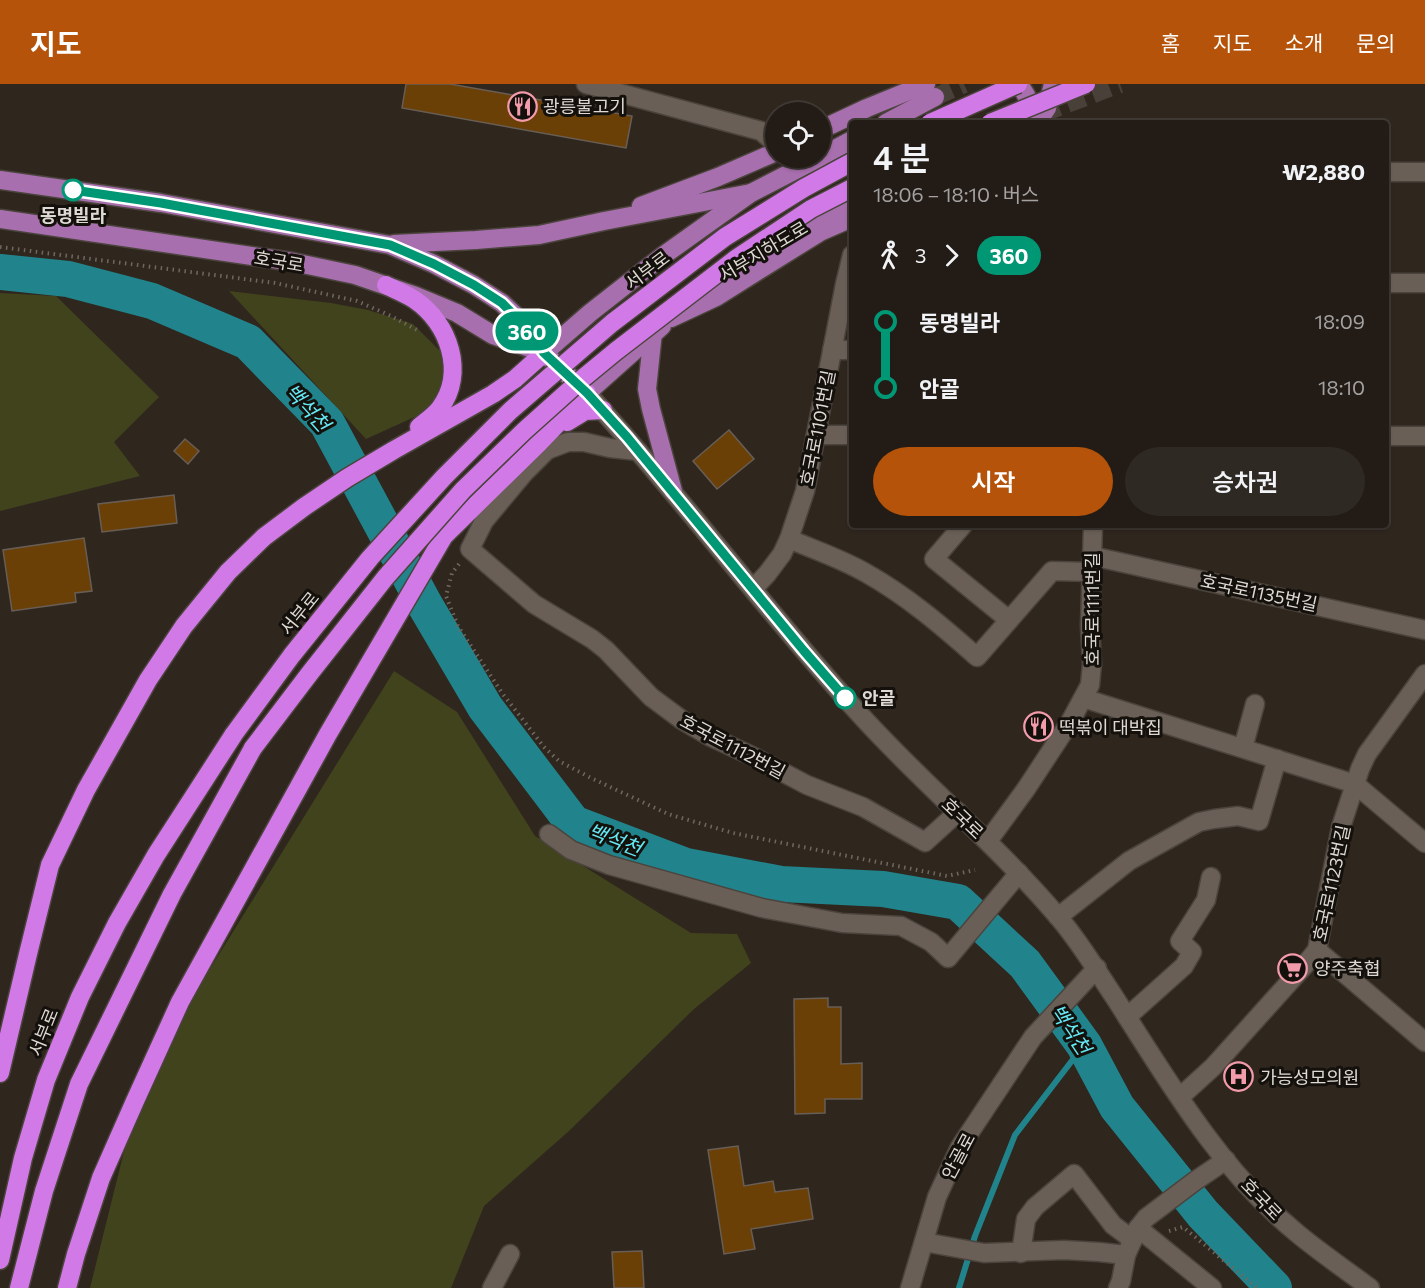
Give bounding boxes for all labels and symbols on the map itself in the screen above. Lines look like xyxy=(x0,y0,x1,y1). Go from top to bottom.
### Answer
restaurant icon: 광릉불고기 xyxy=(506,90,538,122)
place label: 광릉불고기 xyxy=(543,95,626,117)
marker: 동명빌라 xyxy=(62,179,84,201)
place label: 동명빌라 xyxy=(40,204,107,226)
street label: 서부지하도로 xyxy=(715,216,811,286)
street label: 호국로 xyxy=(253,246,305,276)
street label: 서부로 xyxy=(621,246,673,294)
line badge: 360 xyxy=(492,312,562,350)
street label: 호국로1101번길 xyxy=(795,368,839,488)
water label: 백석천 xyxy=(281,378,337,437)
street label: 호국로1111번길 xyxy=(1081,552,1103,666)
street label: 호국로1135번길 xyxy=(1199,569,1319,615)
street label: 서부로 xyxy=(275,587,323,639)
marker: 안골 xyxy=(834,687,856,709)
place label: 안골 xyxy=(862,687,895,709)
street label: 호국로1112번길 xyxy=(677,709,789,783)
restaurant icon: 떡볶이 대박집 xyxy=(1022,711,1054,743)
place label: 떡볶이 대박집 xyxy=(1059,716,1162,738)
street label: 호국로 xyxy=(937,793,989,843)
water label: 백석천 xyxy=(585,818,647,861)
street label: 호국로1123번길 xyxy=(1308,823,1354,943)
supermarket icon: 양주축협 xyxy=(1277,952,1309,984)
place label: 양주축협 xyxy=(1314,957,1380,979)
water label: 백석천 xyxy=(1046,999,1098,1061)
street label: 서부로 xyxy=(23,1005,63,1059)
hospital icon: 가능성모의원 xyxy=(1223,1061,1255,1093)
place label: 가능성모의원 xyxy=(1260,1066,1359,1088)
street label: 안골로 xyxy=(937,1129,979,1183)
street label: 호국로 xyxy=(1237,1173,1287,1225)

